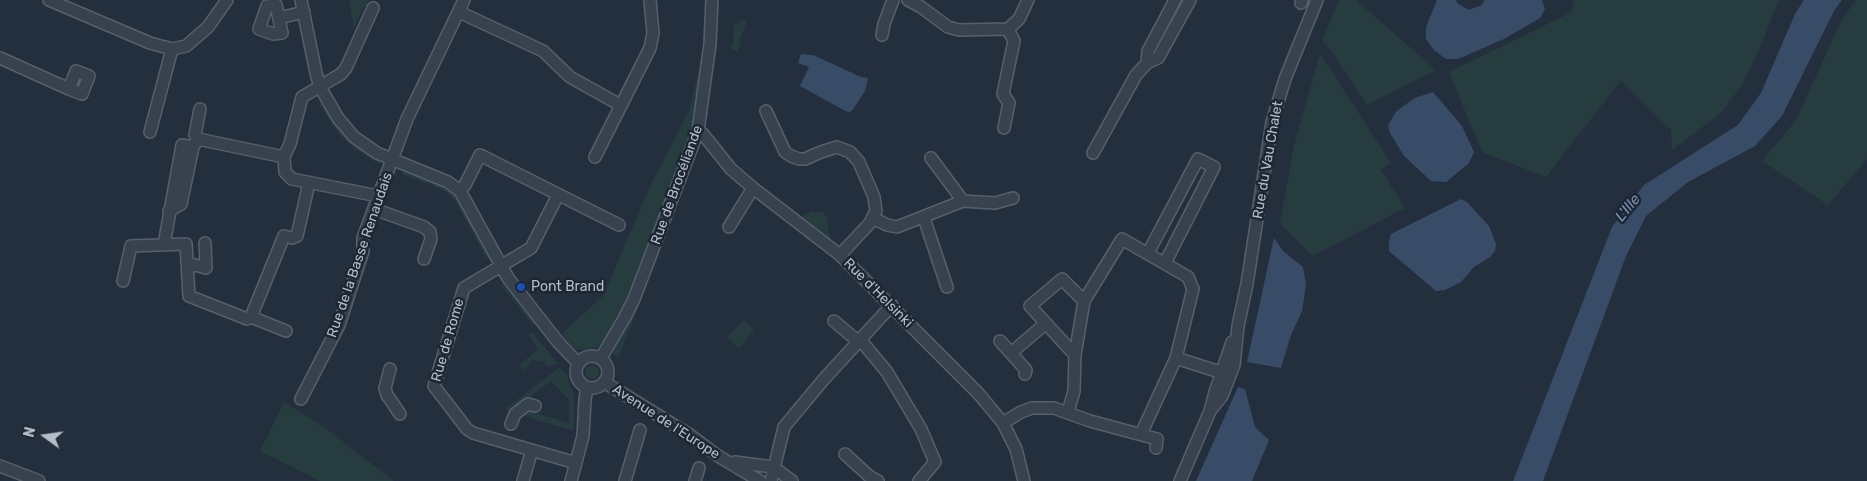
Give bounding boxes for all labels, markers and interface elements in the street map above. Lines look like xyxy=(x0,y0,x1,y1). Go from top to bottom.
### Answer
street label: Rue du Vau Chalet xyxy=(1249,100,1287,220)
street label: Rue de Brocéliande xyxy=(648,123,706,247)
street label: Rue de la Basse Renaudais xyxy=(324,170,396,340)
water label: L'Ille xyxy=(1612,191,1644,225)
street label: Rue d'Helsinki xyxy=(840,255,916,331)
place label: Pont Brand xyxy=(531,279,604,295)
marker: Pont Brand xyxy=(515,281,527,293)
street label: Rue de Rome xyxy=(428,296,468,384)
street label: Avenue de l'Europe xyxy=(609,381,723,463)
north arrow xyxy=(20,411,70,461)
text: N xyxy=(20,425,39,439)

